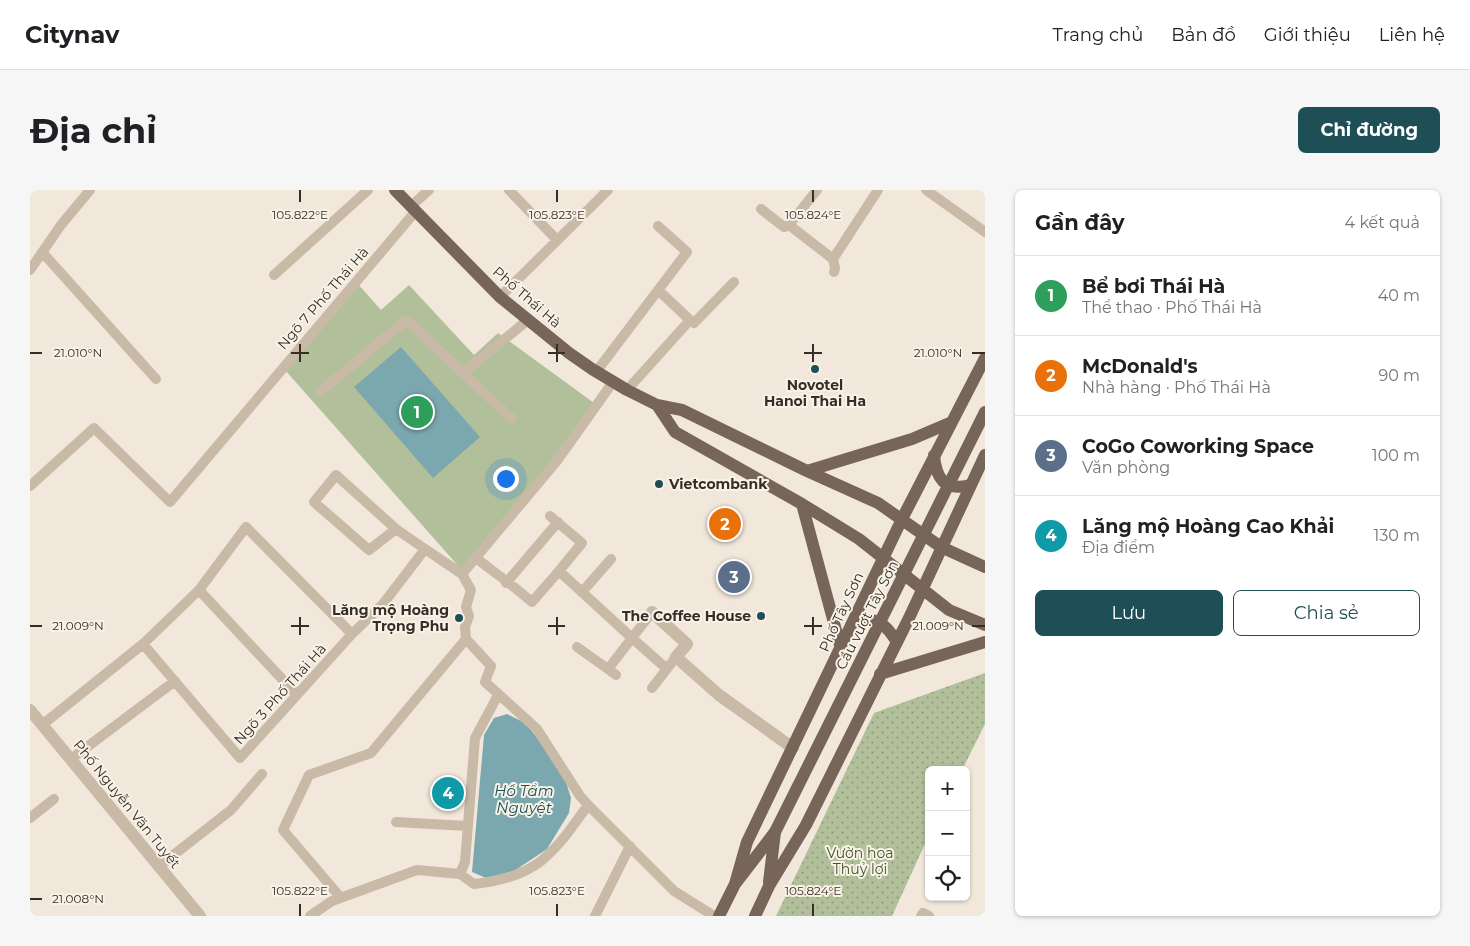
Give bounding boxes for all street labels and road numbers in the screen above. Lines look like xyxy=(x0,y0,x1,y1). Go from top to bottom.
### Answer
street label: Ngõ 7 Phố Thái Hà xyxy=(274,243,372,353)
street label: Phố Thái Hà xyxy=(489,262,565,332)
street label: Cầu vượt Tây Sơn xyxy=(832,558,902,672)
street label: Phố Tây Sơn xyxy=(815,569,867,655)
street label: Ngõ 3 Phố Thái Hà xyxy=(230,640,330,748)
street label: Phố Nguyễn Văn Tuyết xyxy=(70,736,185,872)

